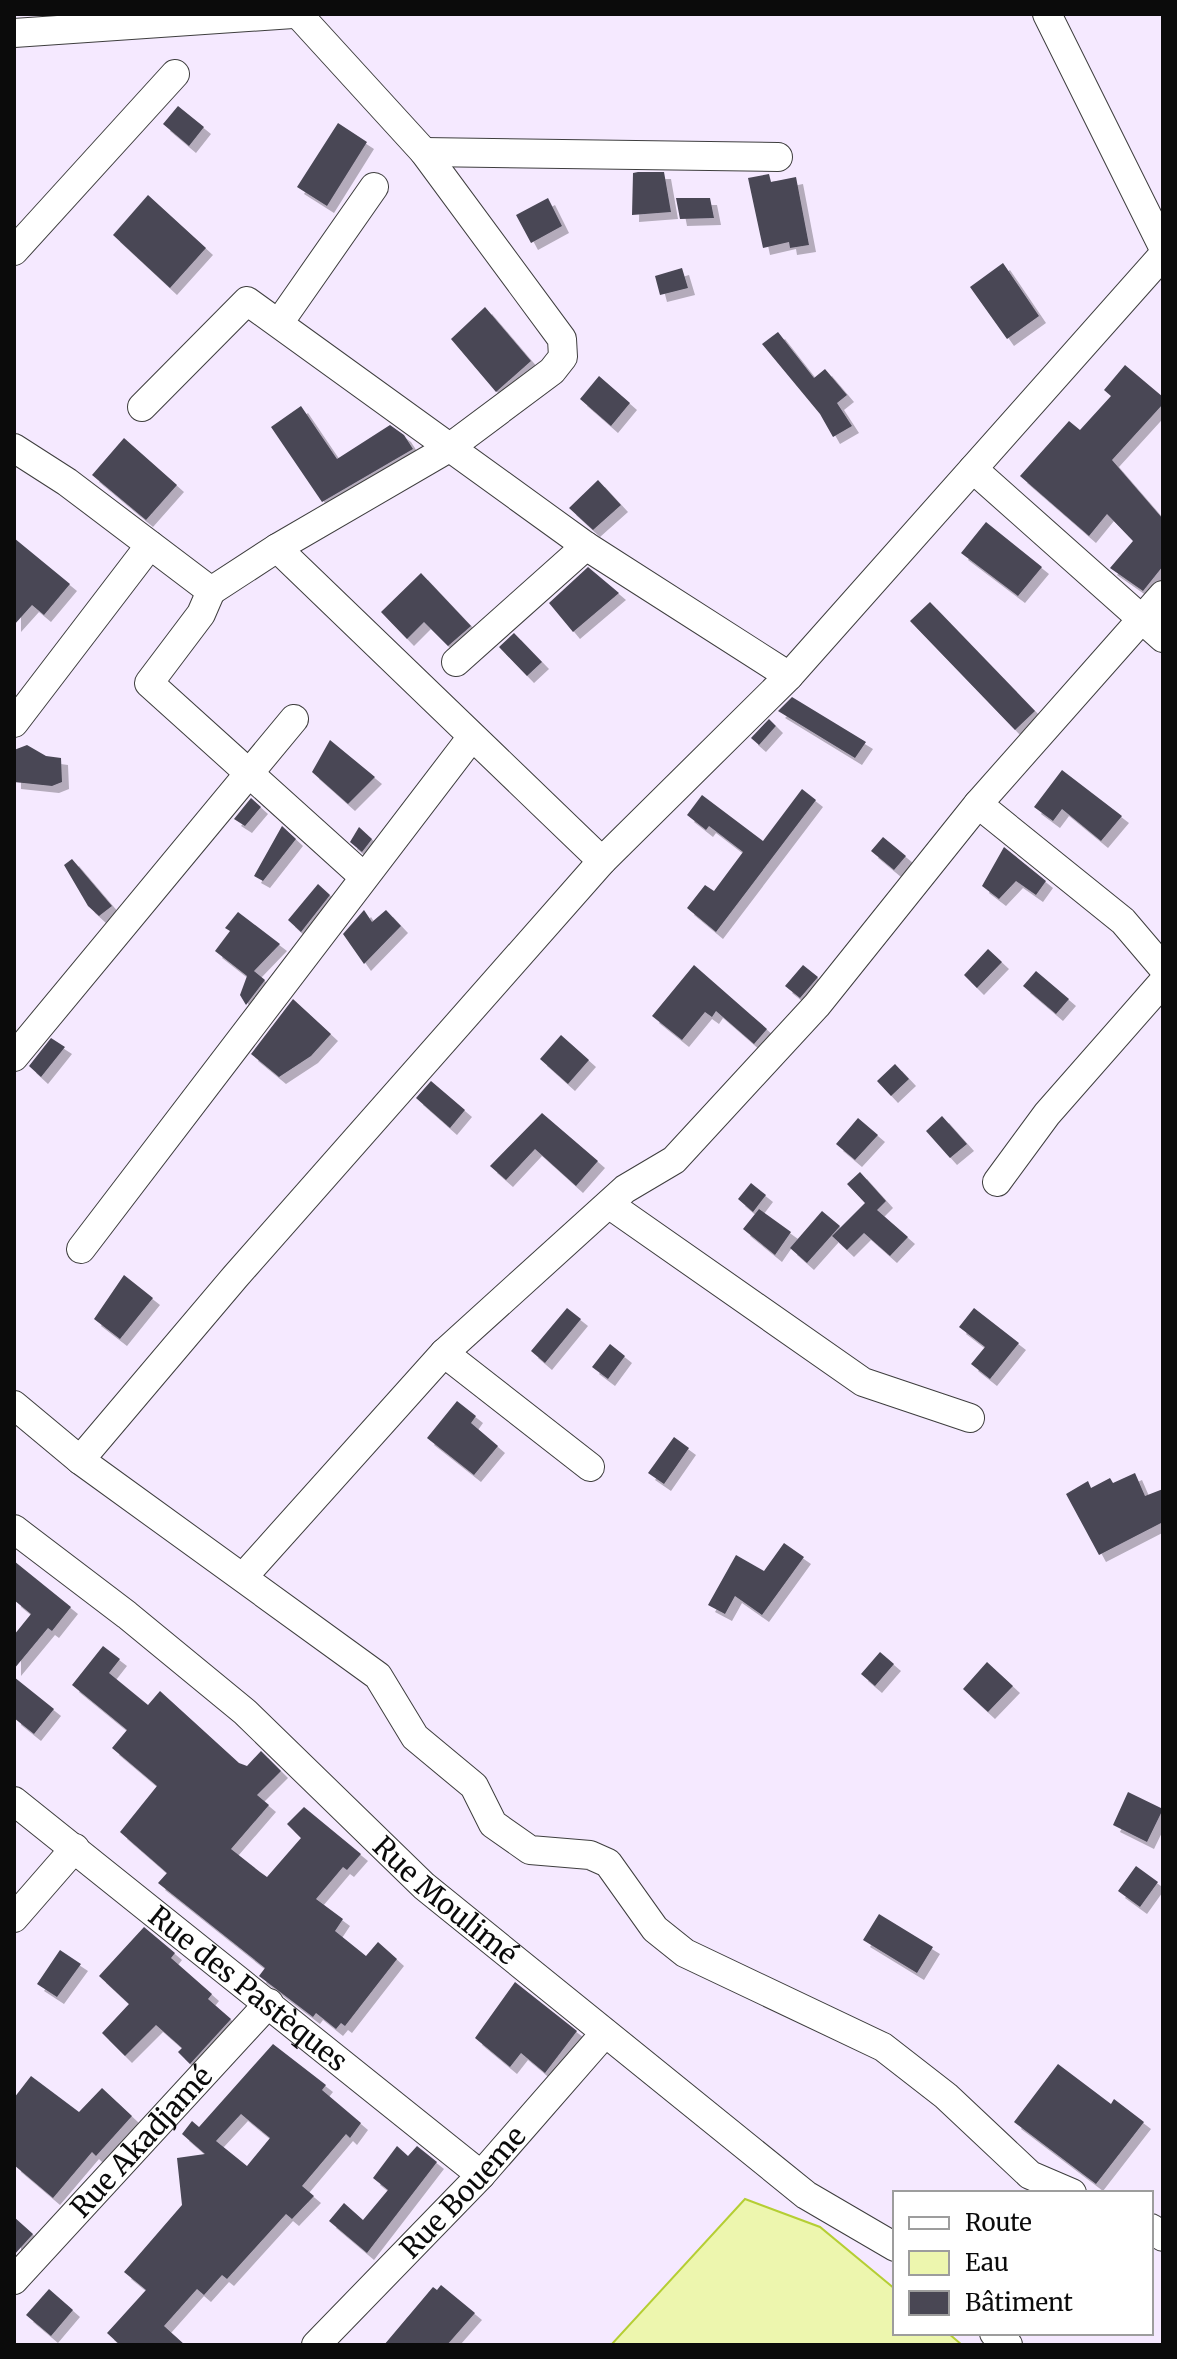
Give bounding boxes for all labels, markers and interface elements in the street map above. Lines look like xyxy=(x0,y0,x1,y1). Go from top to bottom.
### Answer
street label: Rue Moulimé xyxy=(366,1828,525,1972)
street label: Rue des Pastèques xyxy=(141,1898,355,2079)
street label: Rue Akadjamé xyxy=(63,2058,220,2225)
street label: Rue Boueme xyxy=(392,2119,533,2266)
legend xyxy=(893,2191,1153,2335)
text: Route xyxy=(965,2207,1032,2238)
text: Eau xyxy=(965,2247,1009,2278)
text: Bâtiment xyxy=(965,2287,1074,2318)

